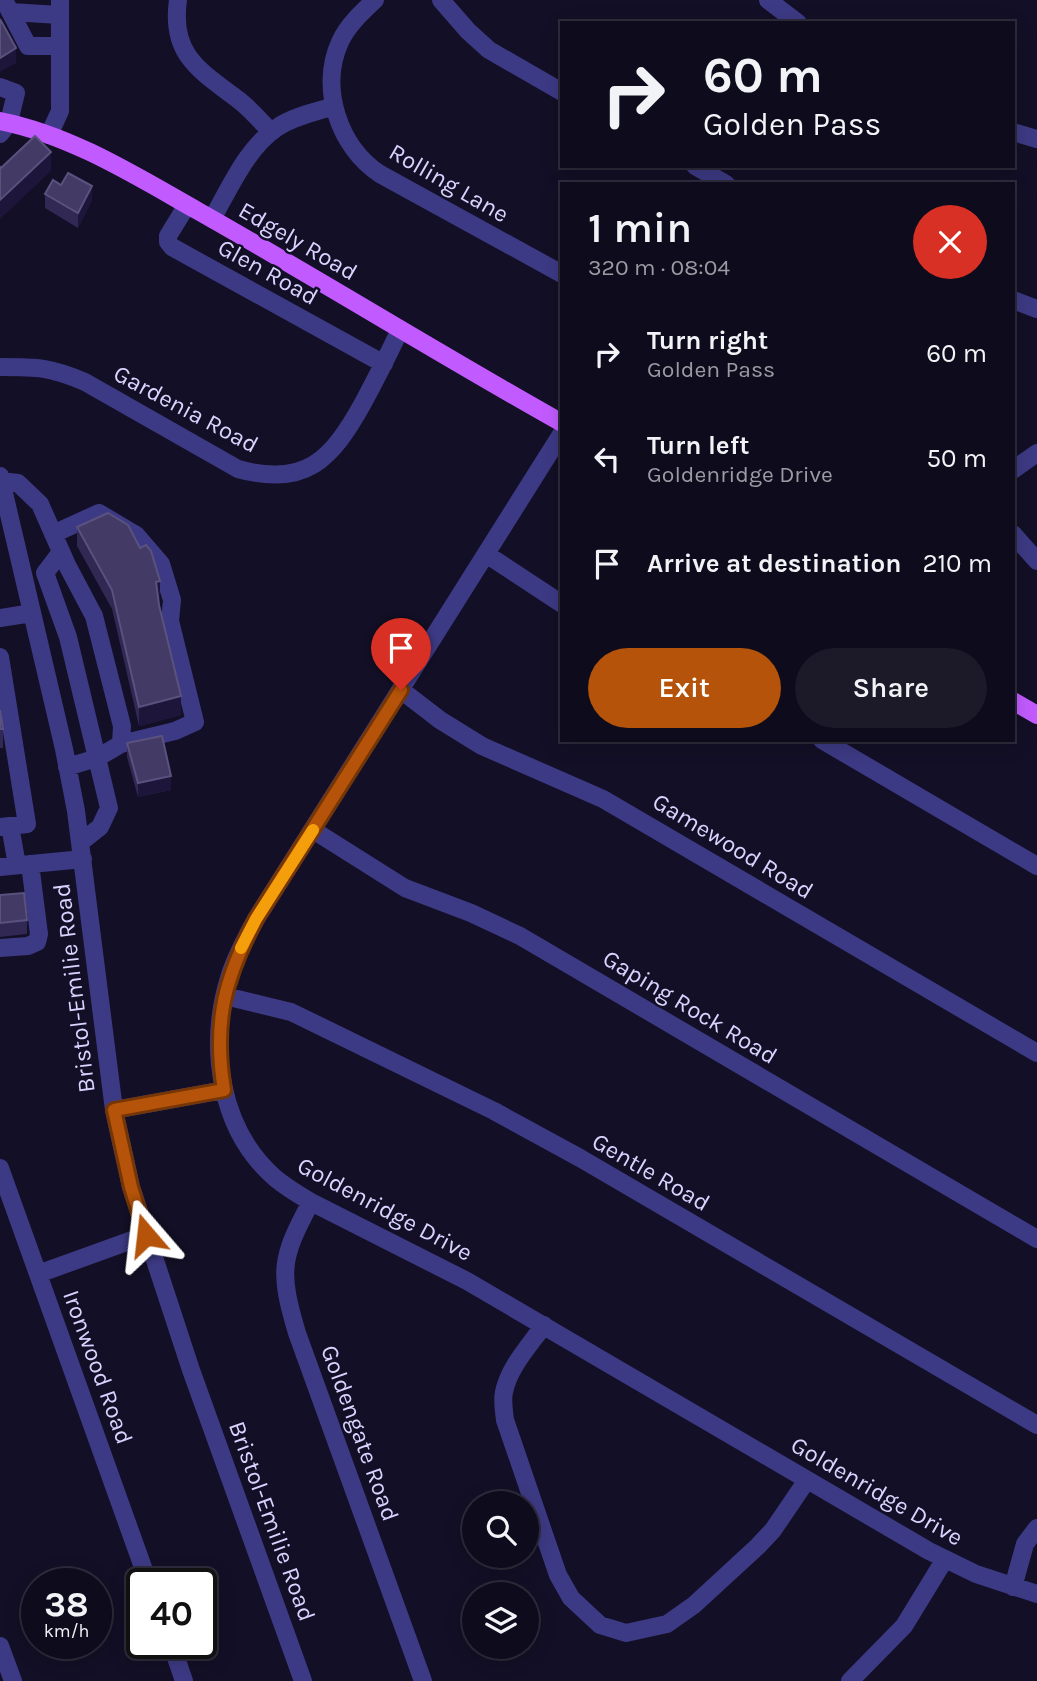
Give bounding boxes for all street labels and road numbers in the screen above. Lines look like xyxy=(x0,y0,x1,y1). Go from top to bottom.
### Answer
street label: Rolling Lane xyxy=(384,138,514,228)
street label: Edgely Road xyxy=(234,196,362,286)
street label: Glen Road xyxy=(213,233,323,311)
street label: Gardenia Road xyxy=(109,359,263,459)
street label: Gamewood Road xyxy=(648,787,818,905)
street label: Bristol-Emilie Road xyxy=(47,882,101,1094)
street label: Gaping Rock Road xyxy=(598,944,782,1070)
street label: Gentle Road xyxy=(587,1127,715,1217)
street label: Goldenridge Drive xyxy=(293,1151,477,1267)
street label: Ironwood Road xyxy=(57,1286,139,1448)
street label: Goldengate Road xyxy=(315,1341,405,1525)
street label: Bristol-Emilie Road xyxy=(223,1417,321,1625)
street label: Goldenridge Drive xyxy=(786,1430,968,1552)

